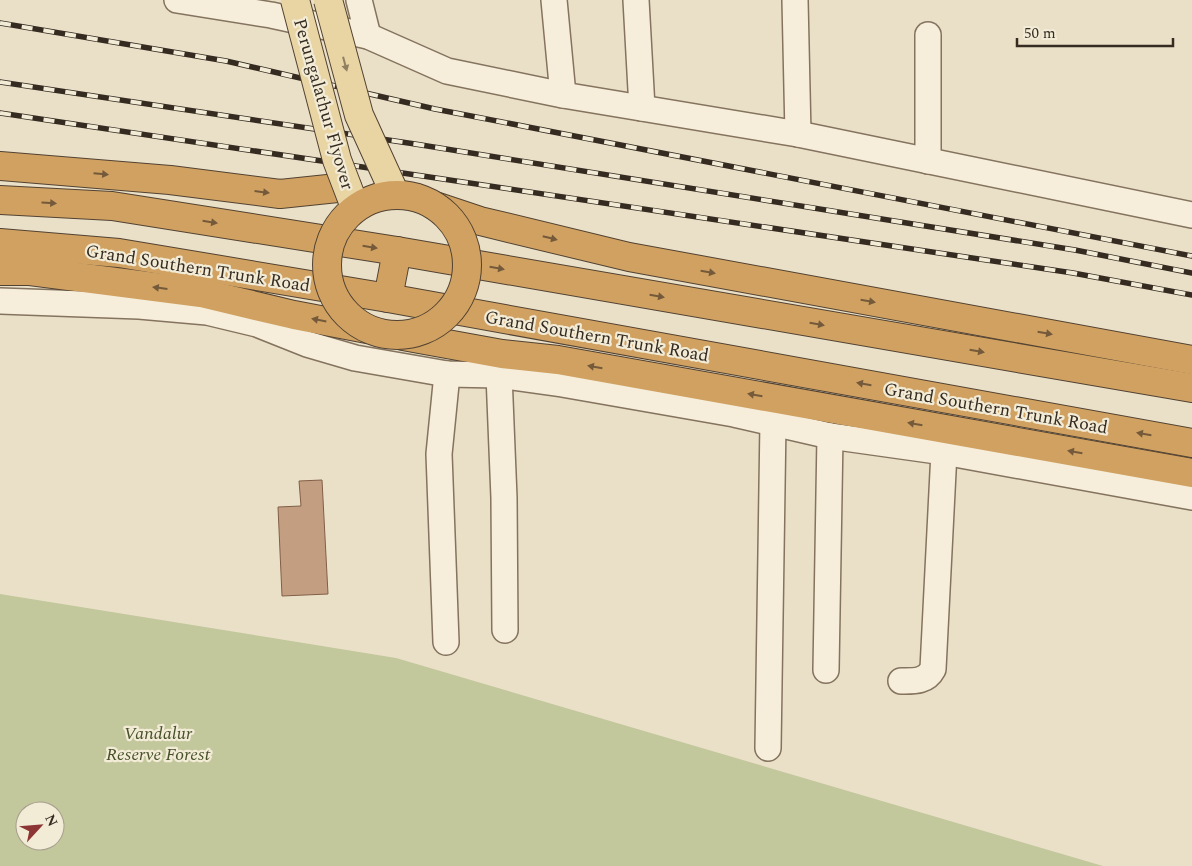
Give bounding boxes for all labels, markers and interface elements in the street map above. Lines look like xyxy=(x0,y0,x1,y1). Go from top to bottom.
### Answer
street label: Perungalathur Flyover xyxy=(286,15,361,193)
scale bar xyxy=(1017,15,1173,47)
text: 50 m xyxy=(1024,22,1056,45)
one-way arrow xyxy=(341,56,349,72)
one-way arrow xyxy=(93,171,109,179)
one-way arrow xyxy=(255,188,271,196)
one-way arrow xyxy=(41,199,57,207)
one-way arrow xyxy=(202,218,218,226)
one-way arrow xyxy=(542,234,557,242)
street label: Grand Southern Trunk Road xyxy=(84,237,312,300)
one-way arrow xyxy=(363,243,379,251)
one-way arrow xyxy=(489,265,505,273)
one-way arrow xyxy=(701,268,717,276)
one-way arrow xyxy=(151,284,167,292)
one-way arrow xyxy=(649,292,665,300)
one-way arrow xyxy=(861,297,877,305)
street label: Grand Southern Trunk Road xyxy=(483,304,711,369)
one-way arrow xyxy=(311,316,326,324)
one-way arrow xyxy=(809,320,825,328)
one-way arrow xyxy=(1038,330,1054,338)
one-way arrow xyxy=(970,348,986,356)
one-way arrow xyxy=(587,362,603,370)
street label: Grand Southern Trunk Road xyxy=(882,376,1110,441)
one-way arrow xyxy=(855,379,871,387)
one-way arrow xyxy=(747,391,763,399)
one-way arrow xyxy=(907,419,923,427)
one-way arrow xyxy=(1136,430,1152,438)
one-way arrow xyxy=(1067,448,1083,456)
park label: Vandalur Reserve Forest xyxy=(106,720,210,768)
north arrow xyxy=(15,801,65,851)
text: N xyxy=(39,811,63,830)

